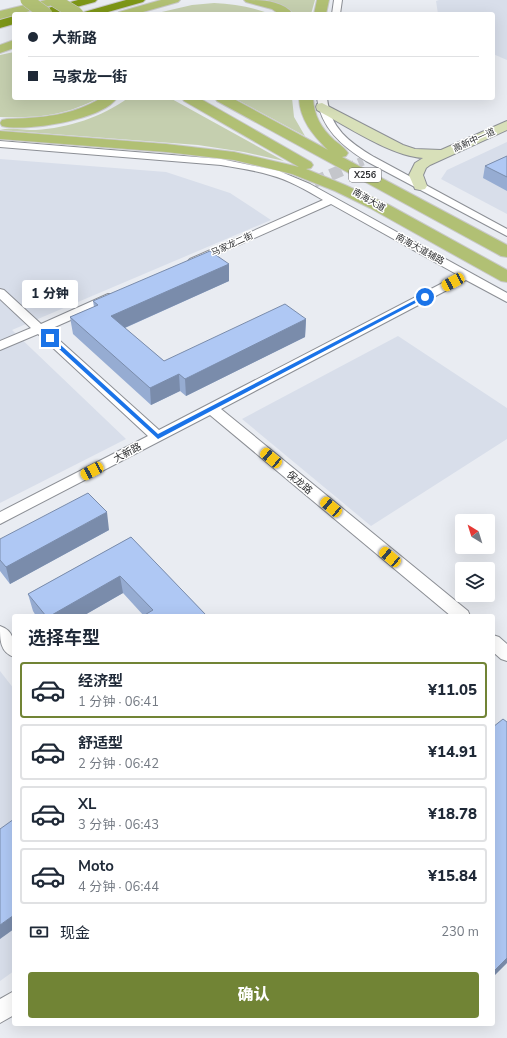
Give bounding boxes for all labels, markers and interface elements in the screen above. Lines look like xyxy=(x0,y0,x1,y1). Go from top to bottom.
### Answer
text: 大新路 xyxy=(52,28,97,48)
text: 马家龙一街 xyxy=(52,67,127,87)
street label: 高新中一道 xyxy=(451,125,497,155)
road number: X256 xyxy=(349,168,381,182)
street label: 南海大道 xyxy=(350,186,388,214)
street label: 马家龙二街 xyxy=(209,229,255,259)
street label: 南海大道辅路 xyxy=(393,231,447,267)
car xyxy=(440,271,466,293)
callout: 1 分钟 xyxy=(22,280,78,308)
text: 1 分钟 xyxy=(31,285,69,303)
route start xyxy=(416,288,434,306)
route end xyxy=(41,329,59,347)
street label: 大新路 xyxy=(111,440,144,466)
car xyxy=(258,446,284,470)
car xyxy=(79,460,105,482)
street label: 保龙路 xyxy=(283,468,315,498)
car xyxy=(318,495,344,519)
north arrow xyxy=(455,514,495,554)
map controls xyxy=(455,514,495,602)
car xyxy=(377,545,403,569)
button: layers xyxy=(455,562,495,602)
text: 选择车型 xyxy=(28,626,100,650)
text: 经济型 xyxy=(78,671,123,691)
icon: car xyxy=(30,672,66,708)
text: ¥11.05 xyxy=(428,680,477,700)
text: 1 分钟 · 06:41 xyxy=(78,693,159,711)
text: 舒适型 xyxy=(78,733,123,753)
icon: car xyxy=(30,734,66,770)
text: ¥14.91 xyxy=(428,742,477,762)
text: 2 分钟 · 06:42 xyxy=(78,755,159,773)
text: XL xyxy=(78,794,97,814)
icon: car xyxy=(30,796,66,832)
text: ¥18.78 xyxy=(428,804,477,824)
text: 3 分钟 · 06:43 xyxy=(78,816,159,834)
text: Moto xyxy=(78,856,114,876)
icon: car xyxy=(30,858,66,894)
text: ¥15.84 xyxy=(428,866,477,886)
text: 4 分钟 · 06:44 xyxy=(78,878,159,896)
icon: cash xyxy=(28,921,50,943)
text: 现金 xyxy=(60,923,90,943)
text: 230 m xyxy=(441,923,479,941)
button: 确认 xyxy=(28,972,479,1018)

